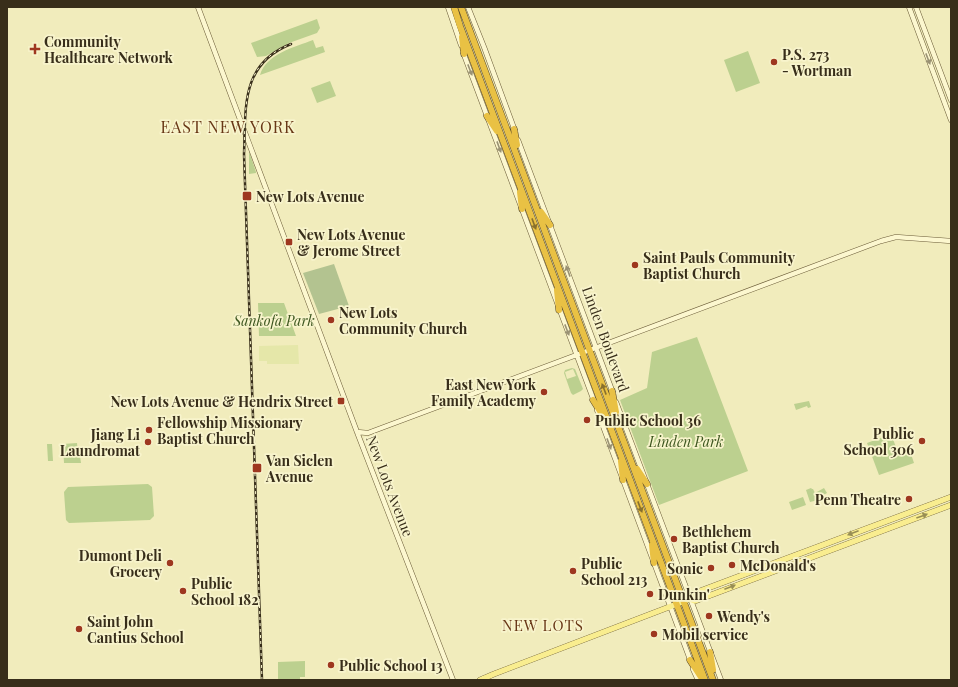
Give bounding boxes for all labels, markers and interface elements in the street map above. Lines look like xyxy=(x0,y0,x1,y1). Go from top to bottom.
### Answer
place label: Community Healthcare Network xyxy=(44,32,174,67)
marker: Community Healthcare Network xyxy=(29,43,41,55)
place label: P.S. 273 - Wortman xyxy=(782,45,852,80)
one-way arrow xyxy=(925,53,931,65)
marker: P.S. 273 - Wortman xyxy=(769,57,779,67)
one-way arrow xyxy=(468,65,474,77)
district label: EAST NEW YORK xyxy=(160,116,296,137)
one-way arrow xyxy=(496,142,502,154)
place label: New Lots Avenue xyxy=(256,187,365,206)
marker: New Lots Avenue xyxy=(241,190,253,202)
one-way arrow xyxy=(532,218,538,230)
place label: New Lots Avenue & Jerome Street xyxy=(297,225,406,260)
marker: New Lots Avenue & Jerome Street xyxy=(284,237,294,247)
place label: Saint Pauls Community Baptist Church xyxy=(643,248,796,283)
marker: Saint Pauls Community Baptist Church xyxy=(630,260,640,270)
one-way arrow xyxy=(564,265,570,277)
street label: Linden Boulevard xyxy=(578,284,634,394)
place label: New Lots Community Church xyxy=(339,303,468,338)
park label: Sankofa Park xyxy=(232,311,315,330)
marker: New Lots Community Church xyxy=(326,315,336,325)
one-way arrow xyxy=(564,324,570,336)
place label: East New York Family Academy xyxy=(431,375,537,410)
one-way arrow xyxy=(601,382,607,394)
marker: East New York Family Academy xyxy=(539,387,549,397)
place label: New Lots Avenue & Hendrix Street xyxy=(110,392,333,411)
marker: New Lots Avenue & Hendrix Street xyxy=(336,396,346,406)
place label: Public School 36 xyxy=(595,411,701,430)
place label: Fellowship Missionary Baptist Church xyxy=(157,413,303,448)
marker: Public School 36 xyxy=(582,415,592,425)
place label: Public School 306 xyxy=(843,424,914,459)
place label: Jiang Li Laundromat xyxy=(60,425,141,460)
marker: Fellowship Missionary Baptist Church xyxy=(144,425,154,435)
park label: Linden Park xyxy=(648,432,723,451)
street label: New Lots Avenue xyxy=(362,433,418,539)
marker: Public School 306 xyxy=(917,436,927,446)
marker: Jiang Li Laundromat xyxy=(143,437,153,447)
one-way arrow xyxy=(607,438,613,450)
place label: Van Siclen Avenue xyxy=(265,451,333,486)
marker: Van Siclen Avenue xyxy=(251,462,263,474)
place label: Penn Theatre xyxy=(815,490,901,509)
marker: Penn Theatre xyxy=(904,494,914,504)
one-way arrow xyxy=(638,502,644,514)
one-way arrow xyxy=(916,513,928,519)
place label: Bethlehem Baptist Church xyxy=(682,522,780,557)
one-way arrow xyxy=(847,530,859,536)
marker: Bethlehem Baptist Church xyxy=(669,534,679,544)
place label: Dumont Deli Grocery xyxy=(79,546,163,581)
place label: Public School 213 xyxy=(581,554,647,589)
place label: McDonald's xyxy=(740,556,816,575)
marker: Dumont Deli Grocery xyxy=(165,558,175,568)
place label: Sonic xyxy=(667,559,703,578)
marker: McDonald's xyxy=(727,560,737,570)
marker: Sonic xyxy=(706,563,716,573)
marker: Public School 213 xyxy=(568,566,578,576)
place label: Public School 182 xyxy=(191,574,258,609)
one-way arrow xyxy=(725,584,737,590)
place label: Dunkin' xyxy=(658,585,710,604)
marker: Public School 182 xyxy=(178,586,188,596)
marker: Dunkin' xyxy=(645,589,655,599)
place label: Wendy's xyxy=(716,607,770,626)
marker: Wendy's xyxy=(704,611,714,621)
place label: Saint John Cantius School xyxy=(87,612,185,647)
district label: NEW LOTS xyxy=(502,615,584,635)
marker: Saint John Cantius School xyxy=(74,624,84,634)
place label: Mobil service xyxy=(662,625,748,644)
marker: Mobil service xyxy=(649,629,659,639)
place label: Public School 13 xyxy=(339,656,443,675)
marker: Public School 13 xyxy=(326,660,336,670)

